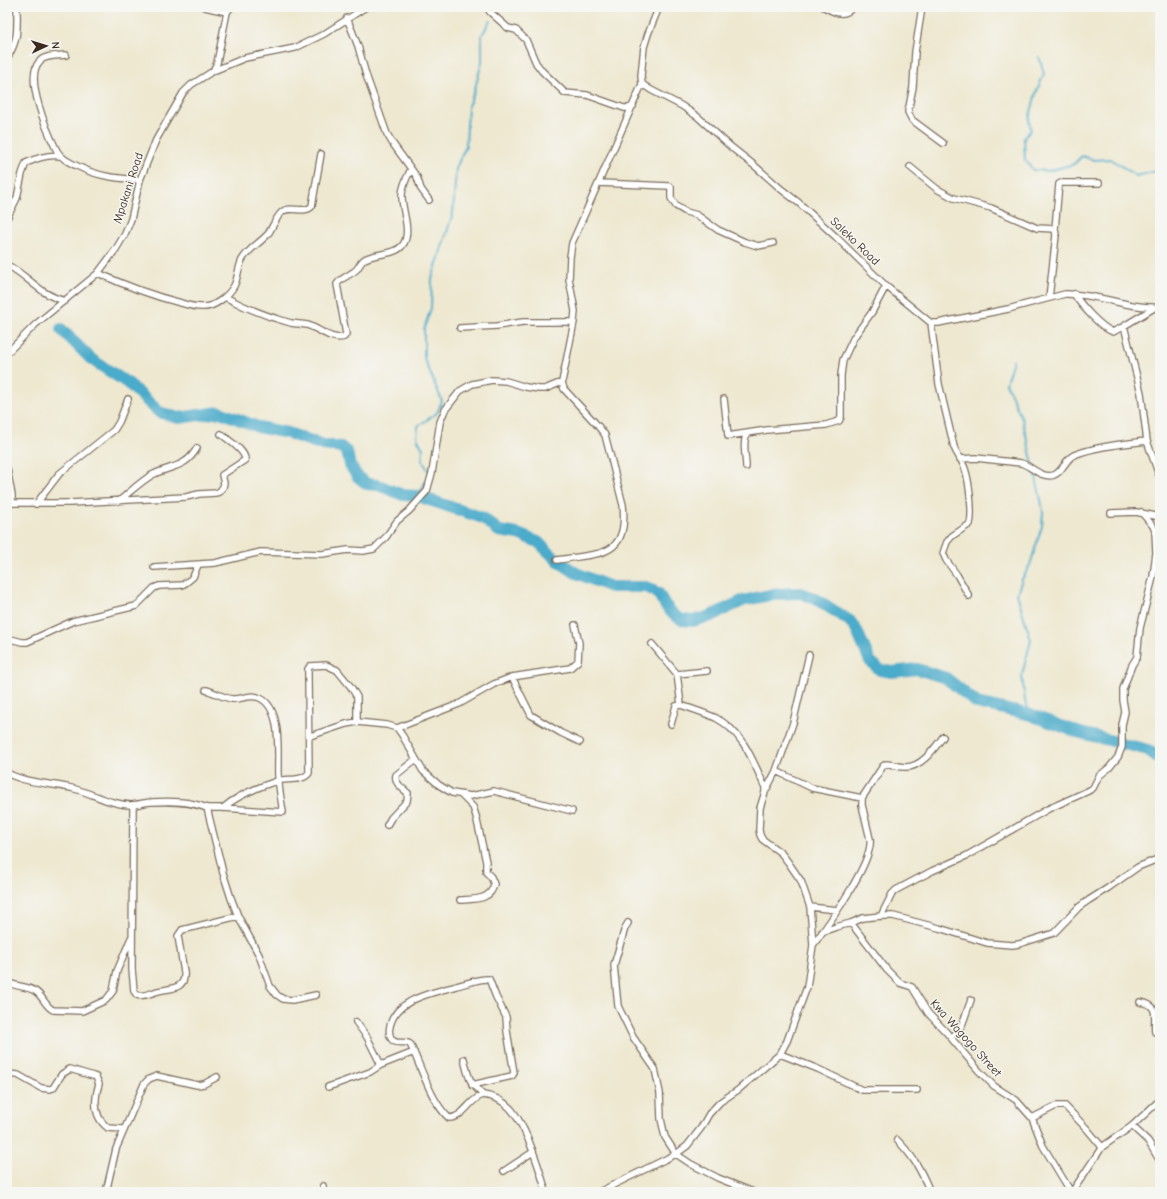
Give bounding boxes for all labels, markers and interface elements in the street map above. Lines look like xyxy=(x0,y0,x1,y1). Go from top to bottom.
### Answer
north arrow xyxy=(26,26,66,66)
text: N xyxy=(49,41,62,49)
street label: Mpakani Road xyxy=(110,151,146,225)
street label: Saleko Road xyxy=(827,214,883,268)
street label: Kwa Wagogo Street xyxy=(928,996,1005,1080)

